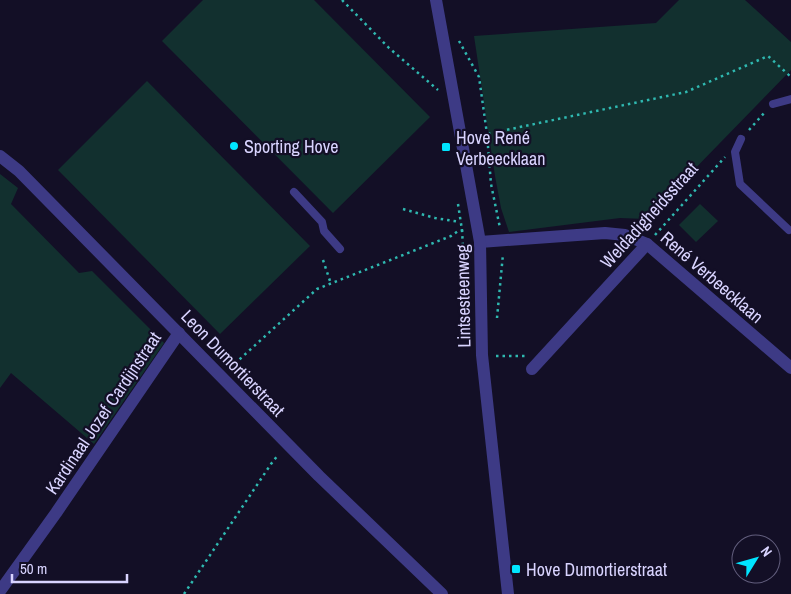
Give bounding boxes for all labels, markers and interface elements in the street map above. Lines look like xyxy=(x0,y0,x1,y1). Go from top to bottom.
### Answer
place label: Hove René Verbeecklaan xyxy=(456,125,545,171)
place label: Sporting Hove xyxy=(244,134,338,159)
marker: Sporting Hove xyxy=(228,140,240,152)
marker: Hove René Verbeecklaan xyxy=(440,141,452,153)
street label: Weldadigheidsstraat xyxy=(594,156,704,274)
street label: René Verbeecklaan xyxy=(655,225,769,329)
street label: Lintsesteenweg xyxy=(450,243,476,348)
street label: Leon Dumortierstraat xyxy=(176,304,290,422)
street label: Kardinaal Jozef Cardijnstraat xyxy=(39,327,167,499)
north arrow xyxy=(731,534,781,584)
text: N xyxy=(757,542,776,560)
scale bar xyxy=(12,552,128,584)
place label: Hove Dumortierstraat xyxy=(526,557,667,582)
text: 50 m xyxy=(20,558,47,579)
marker: Hove Dumortierstraat xyxy=(510,563,522,575)

